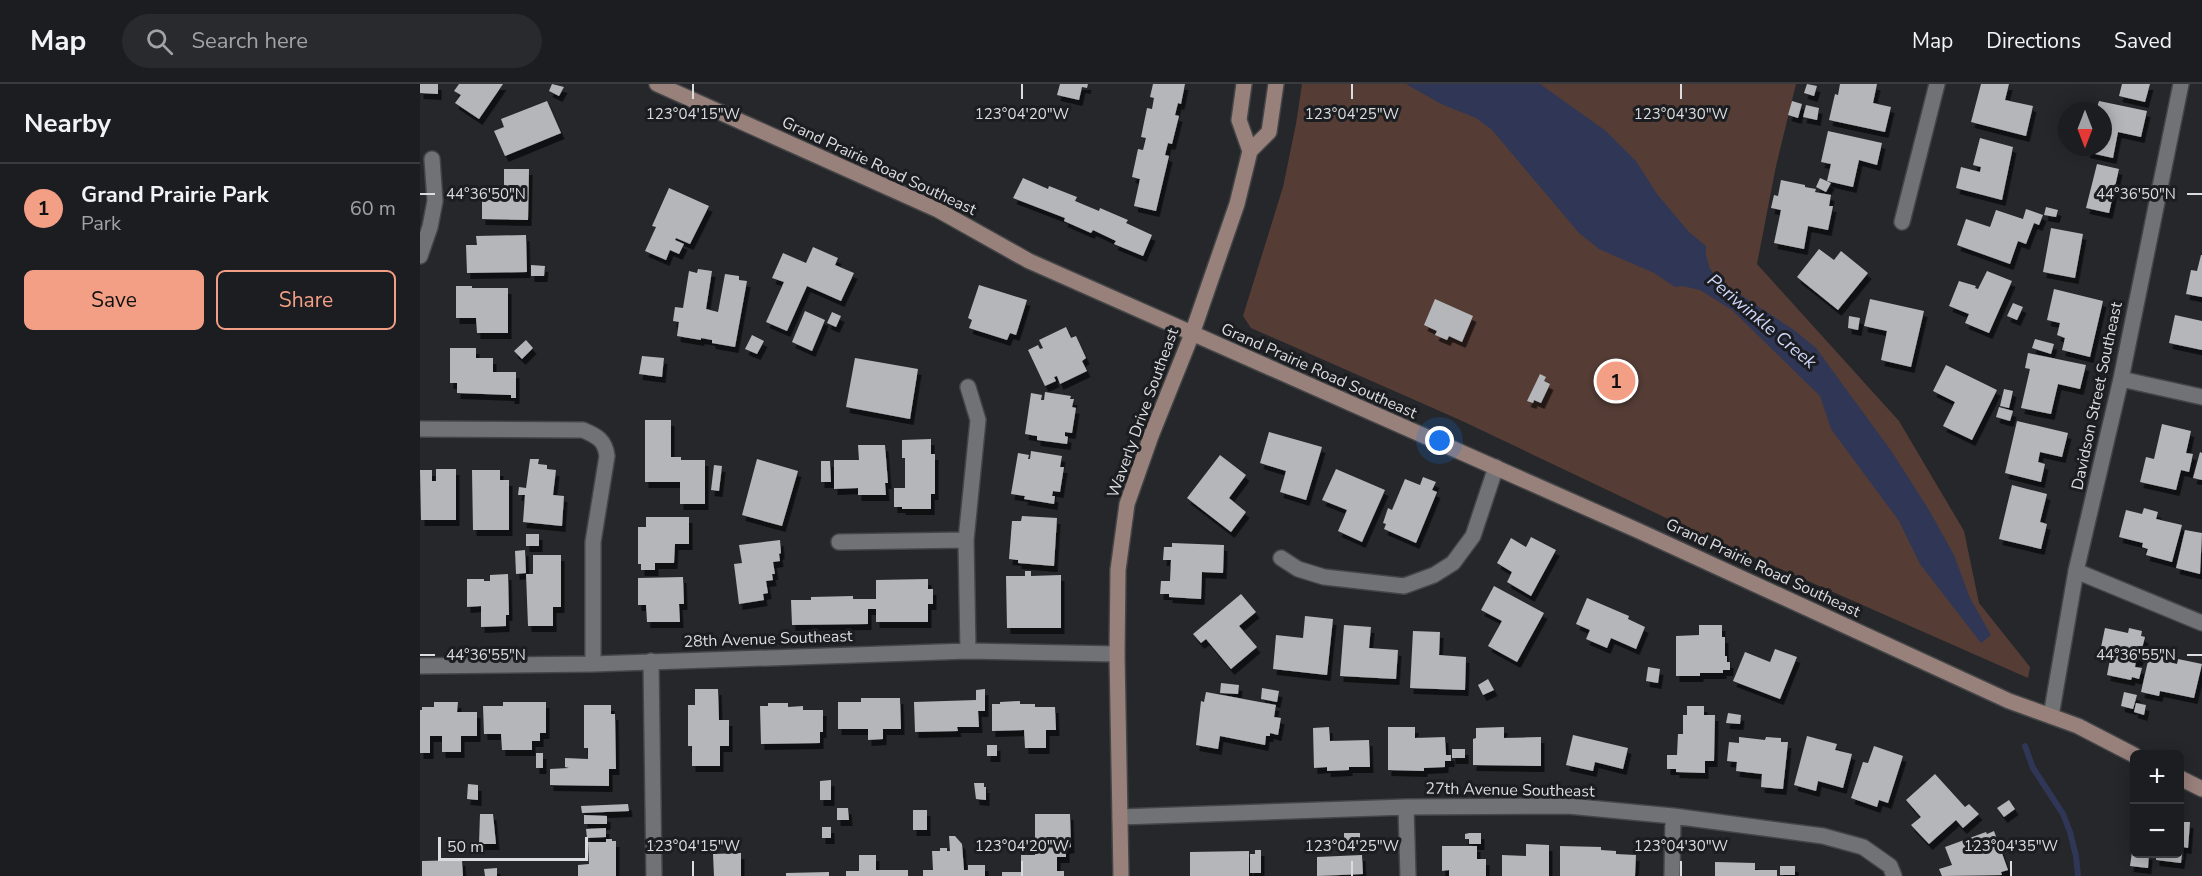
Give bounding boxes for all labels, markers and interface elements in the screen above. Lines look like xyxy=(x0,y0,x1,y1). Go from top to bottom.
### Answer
search box xyxy=(122,14,542,68)
text: Map xyxy=(30,22,86,60)
icon: search xyxy=(143,25,176,58)
text: Search here xyxy=(191,26,308,56)
text: Map xyxy=(1912,27,1953,55)
text: Directions xyxy=(1986,27,2081,55)
text: Saved xyxy=(2114,27,2172,55)
north arrow xyxy=(2058,102,2112,156)
text: 123°04'15"W xyxy=(646,104,741,124)
text: 123°04'20"W xyxy=(975,104,1070,124)
text: 123°04'25"W xyxy=(1305,104,1400,124)
text: 123°04'30"W xyxy=(1634,104,1729,124)
text: Nearby xyxy=(24,106,111,141)
street label: Grand Prairie Road Southeast xyxy=(778,111,980,221)
text: Grand Prairie Park xyxy=(81,180,268,210)
text: 44°36'50"N xyxy=(446,184,526,204)
text: 44°36'50"N xyxy=(2096,184,2176,204)
text: 1 xyxy=(38,195,50,222)
text: 60 m xyxy=(350,195,396,222)
text: Park xyxy=(81,210,121,237)
water label: Periwinkle Creek xyxy=(1702,268,1822,374)
button: Save xyxy=(24,270,204,330)
button: Share xyxy=(216,270,396,330)
street label: Davidson Street Southeast xyxy=(2066,300,2128,492)
street label: Grand Prairie Road Southeast xyxy=(1218,318,1421,424)
street label: Waverly Drive Southeast xyxy=(1102,325,1184,501)
pin: 1 xyxy=(1596,358,1636,404)
your location xyxy=(1425,426,1454,455)
street label: Grand Prairie Road Southeast xyxy=(1662,513,1864,623)
street label: 28th Avenue Southeast xyxy=(683,625,853,653)
text: 44°36'55"N xyxy=(446,645,526,665)
text: 44°36'55"N xyxy=(2096,645,2176,665)
map controls xyxy=(2130,750,2184,858)
button: + xyxy=(2130,750,2184,804)
street label: 27th Avenue Southeast xyxy=(1425,778,1595,802)
button: − xyxy=(2130,804,2184,858)
scale bar xyxy=(438,834,588,862)
text: 50 m xyxy=(447,836,484,858)
text: 123°04'15"W xyxy=(646,836,741,856)
text: 123°04'20"W xyxy=(975,836,1070,856)
text: 123°04'25"W xyxy=(1305,836,1400,856)
text: 123°04'30"W xyxy=(1634,836,1729,856)
text: 123°04'35"W xyxy=(1964,836,2059,856)

